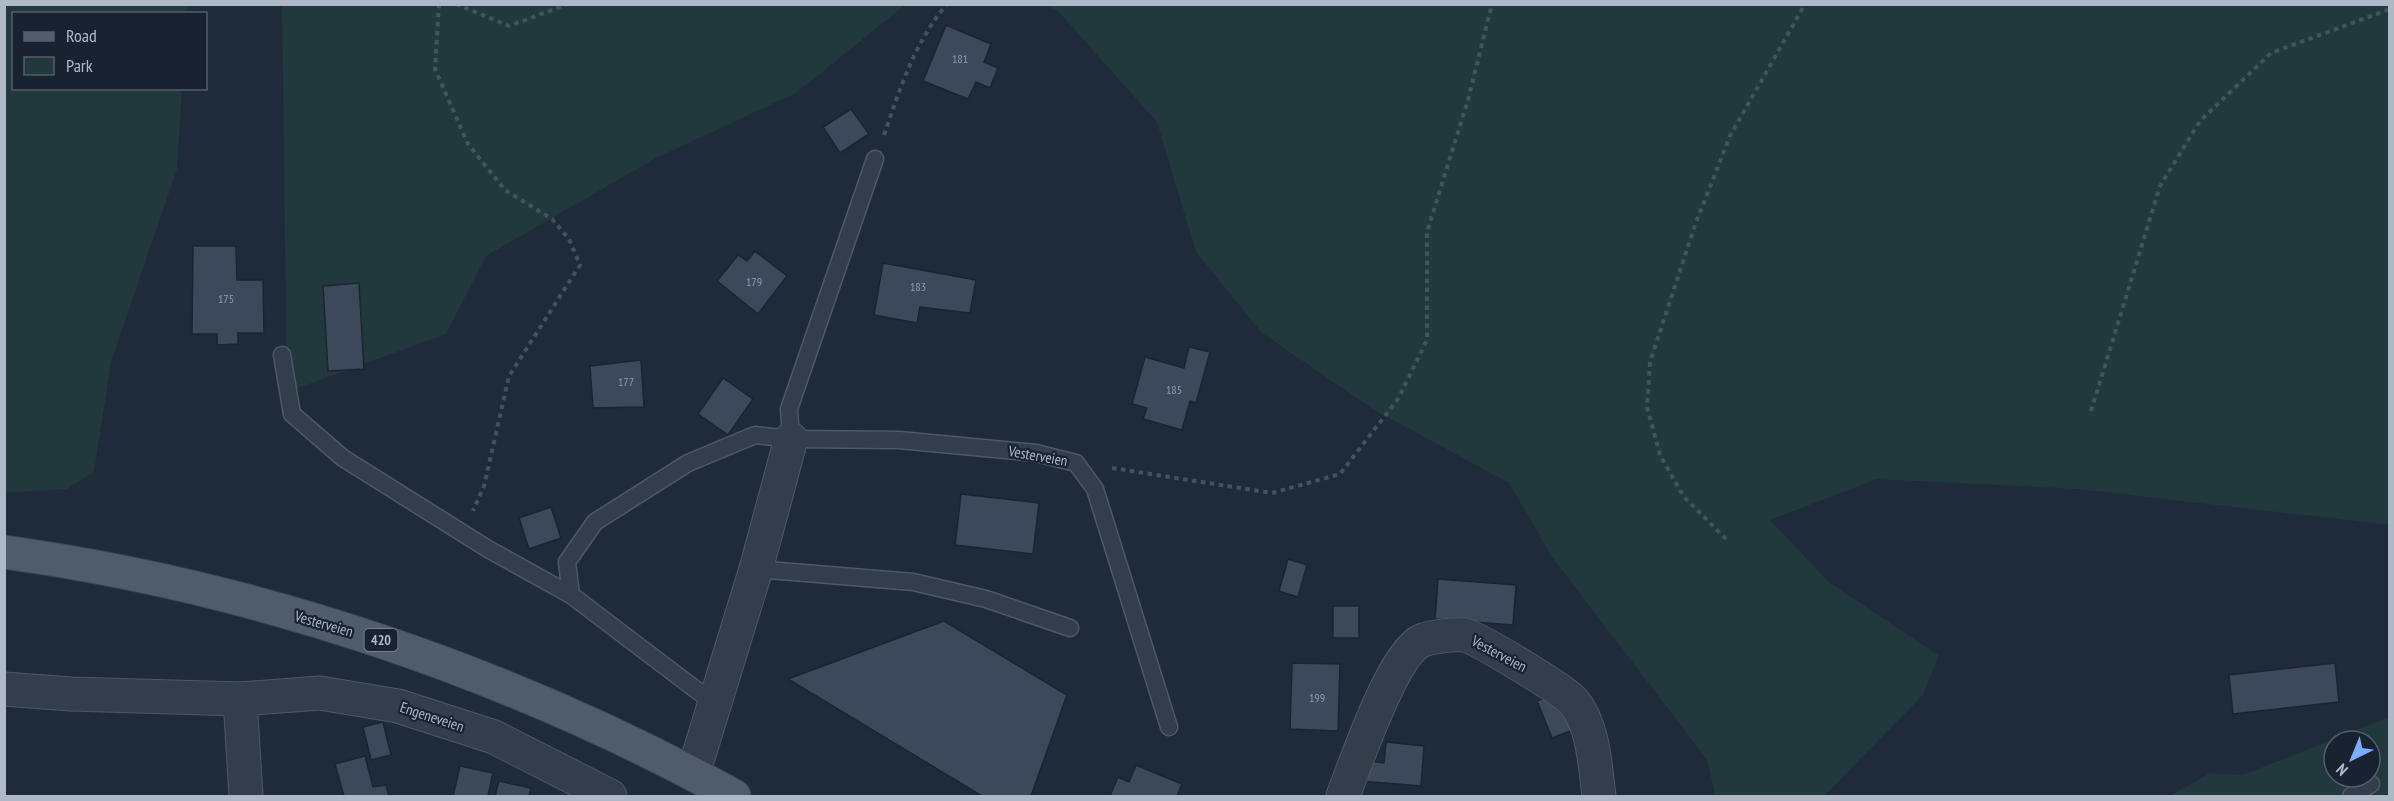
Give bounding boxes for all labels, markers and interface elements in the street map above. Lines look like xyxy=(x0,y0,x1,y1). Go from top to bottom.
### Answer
legend xyxy=(12,12,207,90)
text: Road xyxy=(66,24,97,47)
house number: 181 xyxy=(952,51,968,66)
text: Park xyxy=(66,54,93,77)
house number: 179 xyxy=(746,274,762,289)
house number: 183 xyxy=(910,279,926,294)
house number: 175 xyxy=(218,291,234,306)
house number: 177 xyxy=(618,374,634,389)
house number: 185 xyxy=(1166,382,1182,397)
street label: Vesterveien xyxy=(1006,441,1069,470)
street label: Vesterveien xyxy=(292,606,356,641)
road number: 420 xyxy=(364,629,398,651)
street label: Vesterveien xyxy=(1467,631,1530,676)
house number: 199 xyxy=(1309,690,1325,705)
street label: Engeneveien xyxy=(398,697,467,736)
north arrow xyxy=(2322,729,2382,789)
text: N xyxy=(2332,760,2352,780)

